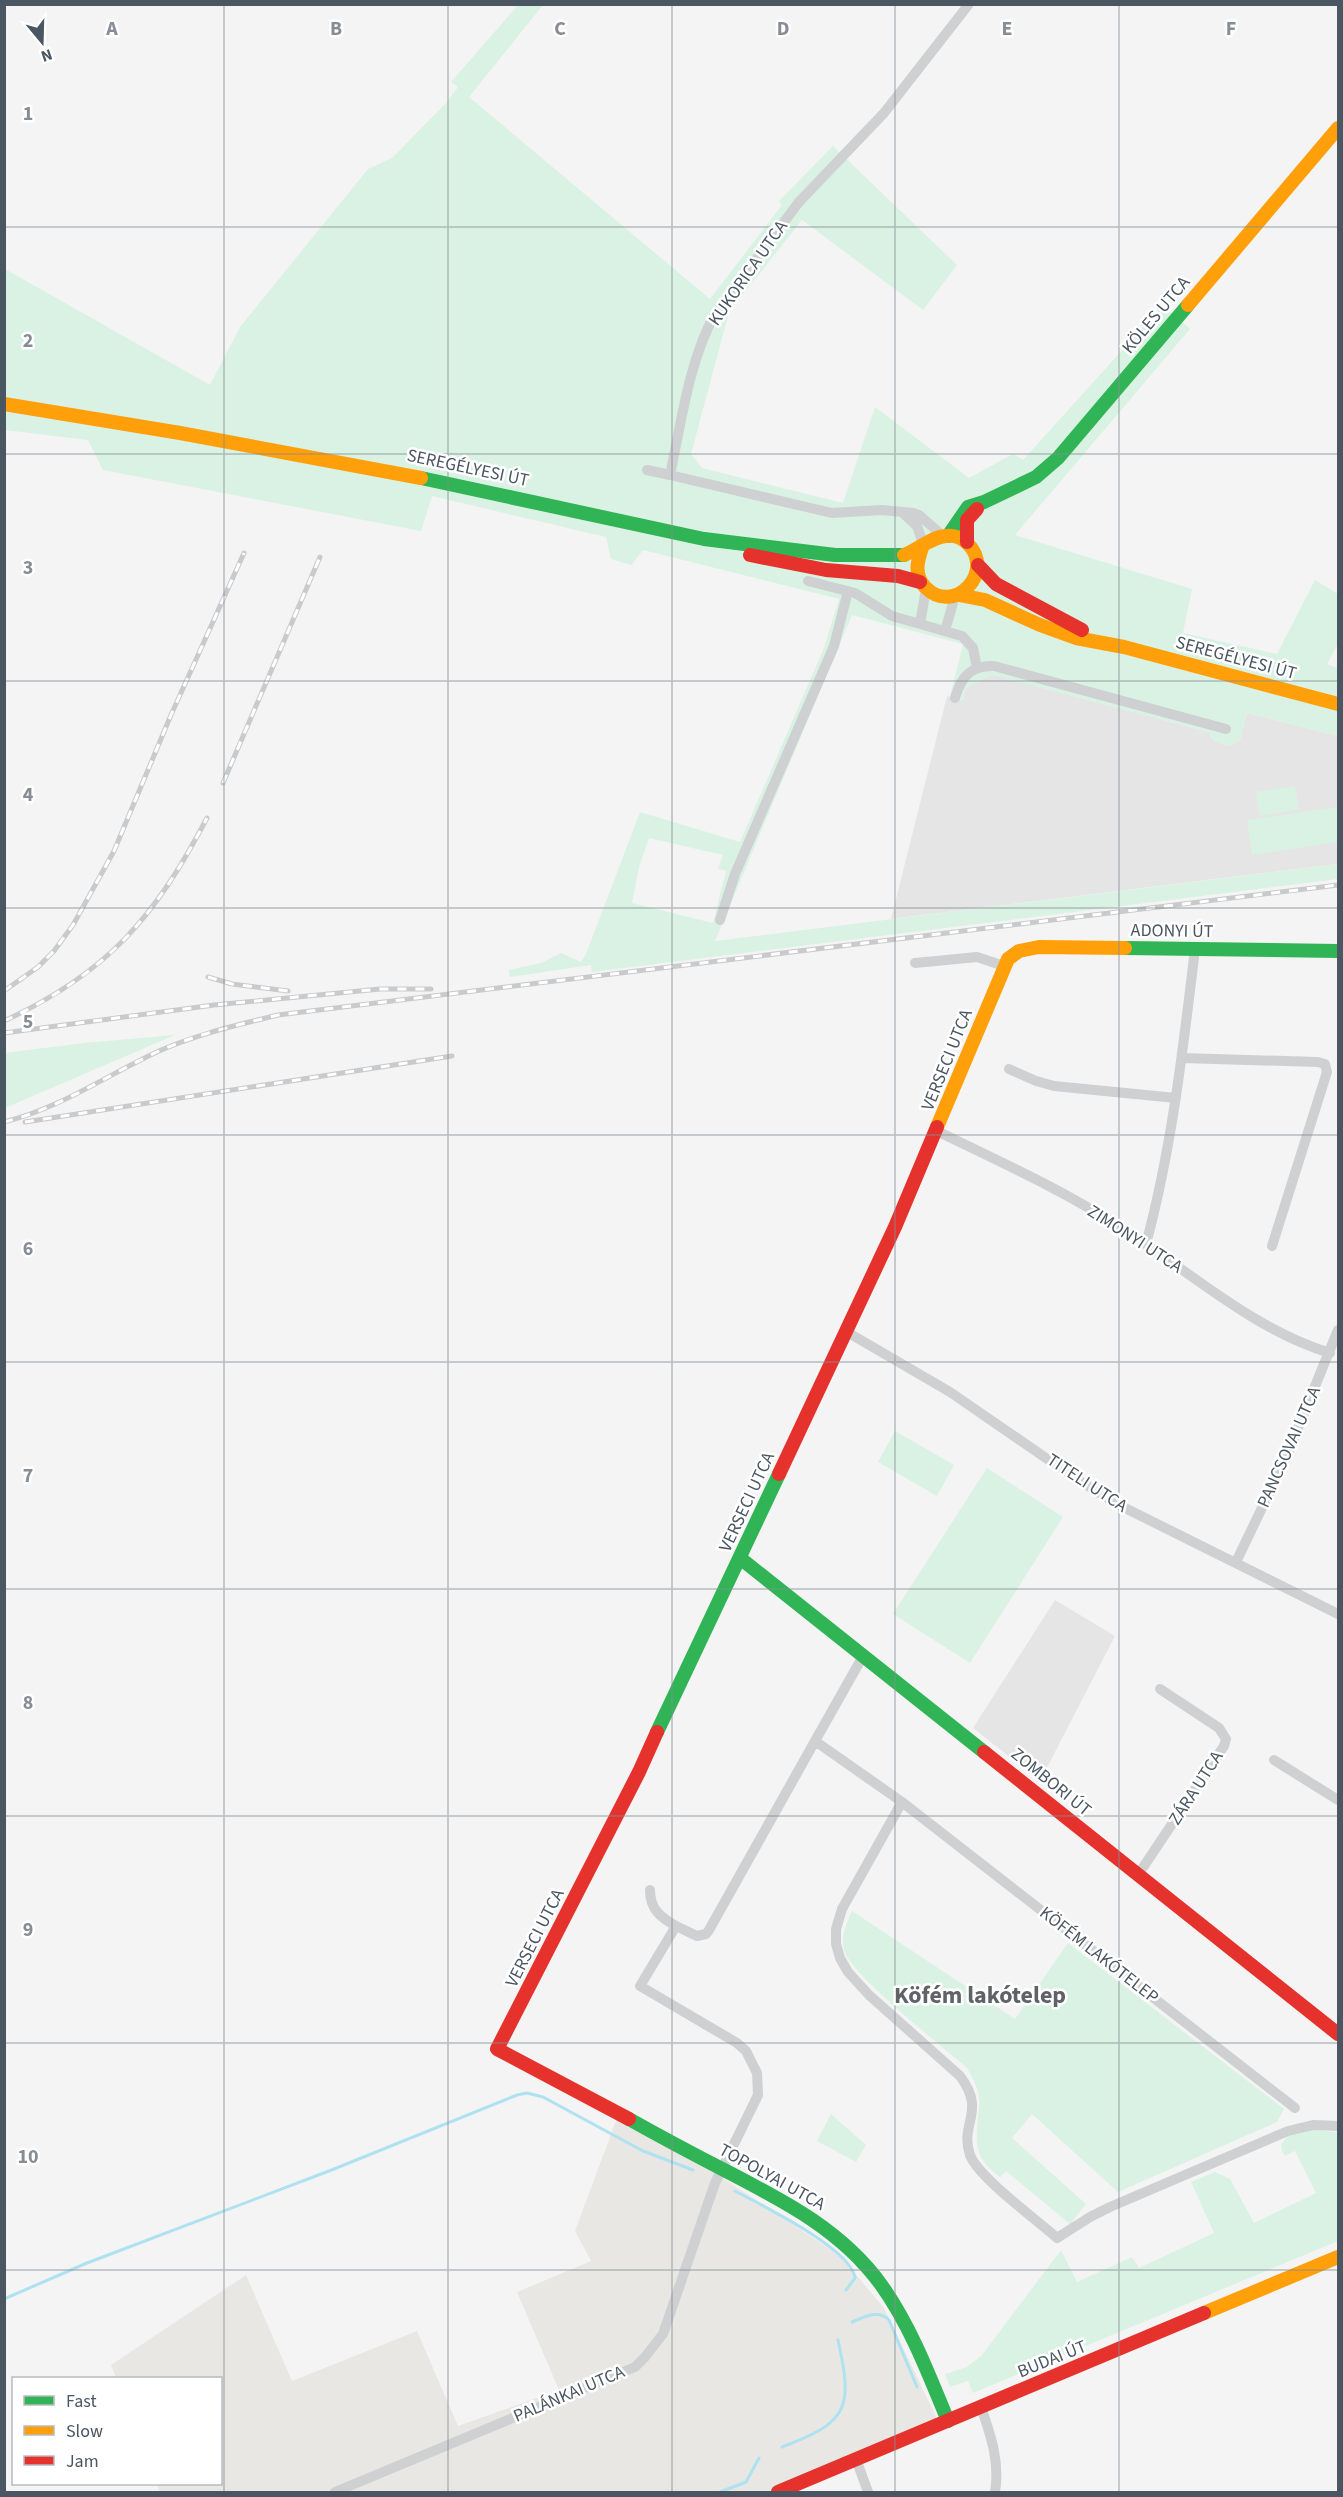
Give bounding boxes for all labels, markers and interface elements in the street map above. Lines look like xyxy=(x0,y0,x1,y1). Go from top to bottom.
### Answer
north arrow xyxy=(12,12,72,72)
text: A xyxy=(105,15,118,43)
text: B xyxy=(330,15,342,43)
text: C xyxy=(554,15,566,43)
text: D xyxy=(777,15,789,43)
text: E xyxy=(1002,15,1012,43)
text: F xyxy=(1226,15,1236,43)
text: N xyxy=(38,43,55,67)
text: 1 xyxy=(23,100,33,128)
street label: KUKORICA UTCA xyxy=(702,215,794,331)
street label: KÖLES UTCA xyxy=(1116,271,1196,359)
text: 2 xyxy=(23,327,33,355)
street label: SEREGÉLYESI ÚT xyxy=(405,443,532,493)
text: 3 xyxy=(23,554,33,582)
street label: SEREGÉLYESI ÚT xyxy=(1173,630,1299,686)
text: 4 xyxy=(23,781,34,809)
street label: ADONYI ÚT xyxy=(1130,918,1214,944)
street label: VERSECI UTCA xyxy=(915,1005,979,1114)
text: 5 xyxy=(23,1008,33,1036)
street label: ZIMONYI UTCA xyxy=(1083,1199,1188,1279)
text: 6 xyxy=(23,1235,33,1263)
street label: PANCSOVAI UTCA xyxy=(1251,1382,1327,1511)
street label: VERSECI UTCA xyxy=(713,1448,781,1556)
street label: TITELI UTCA xyxy=(1042,1448,1132,1519)
text: 7 xyxy=(23,1462,33,1490)
text: 8 xyxy=(23,1689,33,1717)
street label: ZOMBORI ÚT xyxy=(1006,1742,1097,1822)
street label: ZÁRA UTCA xyxy=(1163,1746,1229,1830)
street label: VERSECI UTCA xyxy=(499,1884,571,1991)
street label: KÖFÉM LAKÓTELEP xyxy=(1034,1901,1164,2009)
text: 9 xyxy=(23,1916,33,1944)
district label: Köfém lakótelep xyxy=(894,1978,1066,2013)
street label: TOPOLYAI UTCA xyxy=(714,2137,830,2217)
text: 10 xyxy=(17,2143,39,2171)
street label: BUDAI ÚT xyxy=(1014,2334,1091,2384)
street label: PALÁNKAI UTCA xyxy=(510,2359,629,2429)
legend xyxy=(12,2377,222,2485)
text: Fast xyxy=(66,2389,97,2414)
text: Slow xyxy=(66,2419,103,2444)
text: Jam xyxy=(66,2449,99,2474)

